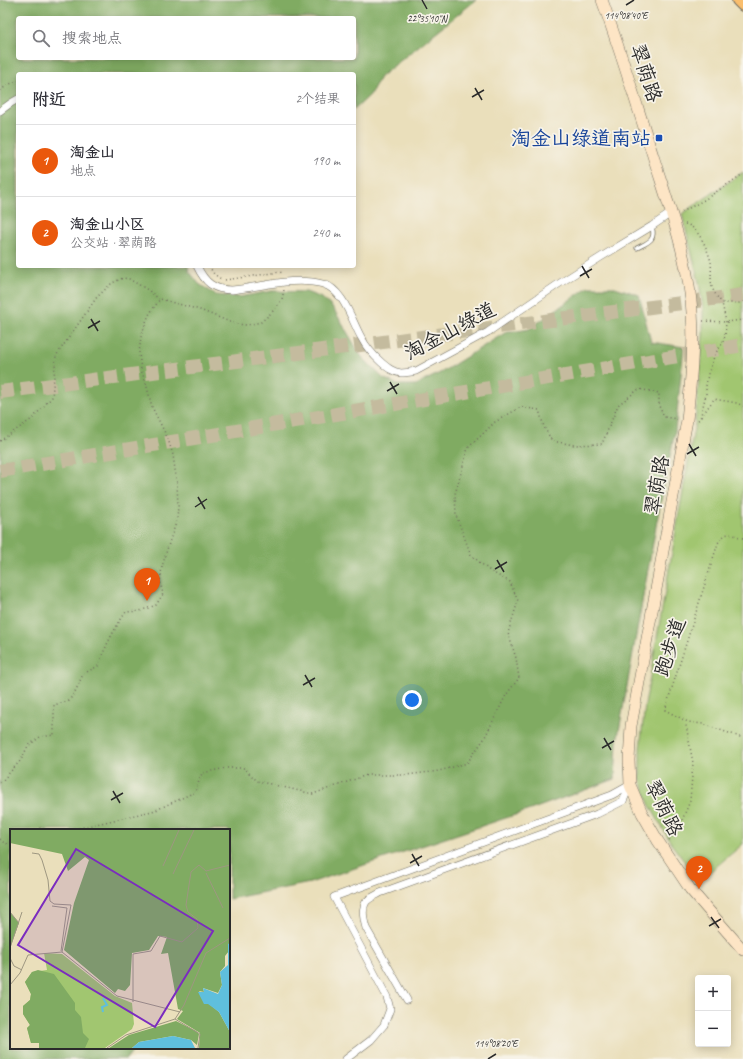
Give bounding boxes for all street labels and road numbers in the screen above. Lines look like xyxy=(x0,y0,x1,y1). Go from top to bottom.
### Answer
street label: 翠荫路 xyxy=(625,41,667,106)
street label: 淘金山绿道 xyxy=(400,296,500,366)
street label: 翠荫路 xyxy=(639,452,675,517)
street label: 跑步道 xyxy=(649,615,691,679)
street label: 翠荫路 xyxy=(640,776,689,841)

